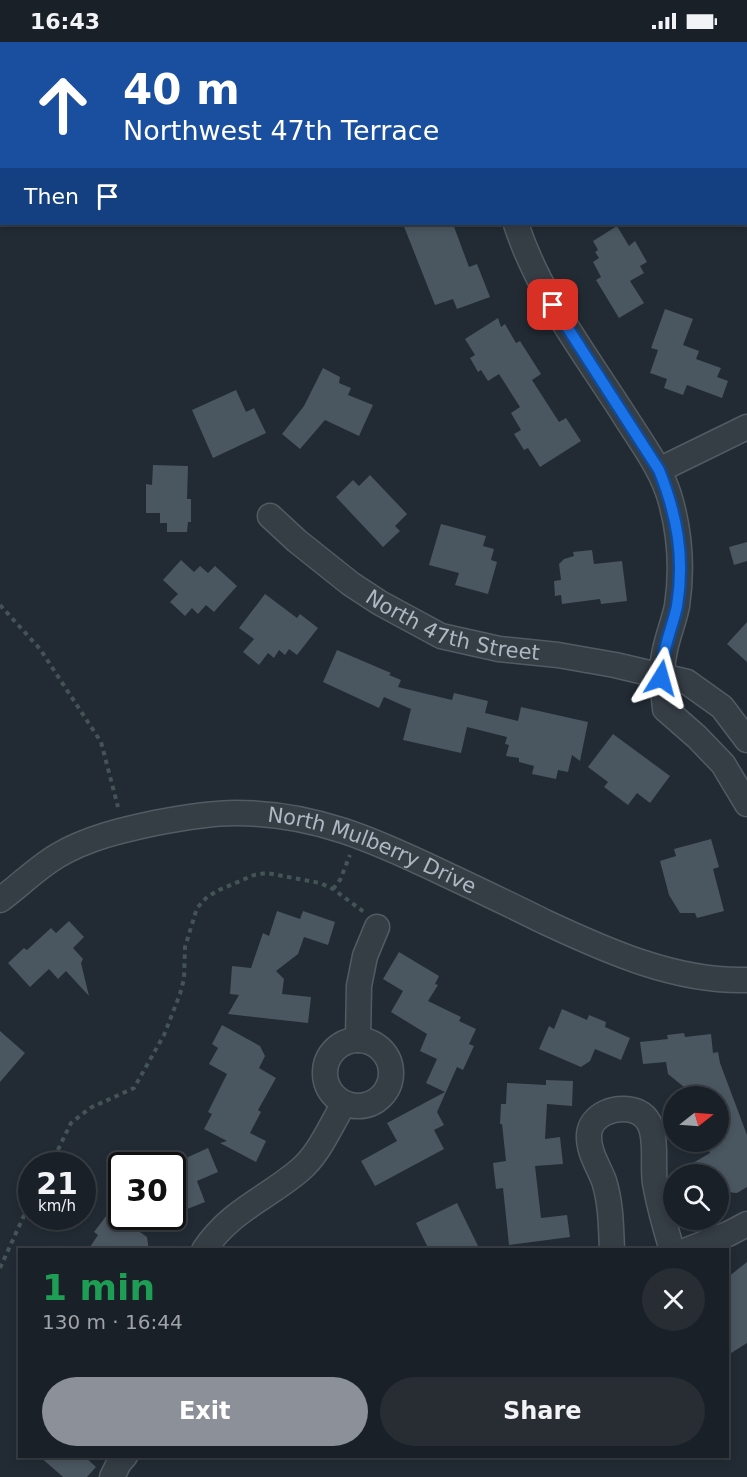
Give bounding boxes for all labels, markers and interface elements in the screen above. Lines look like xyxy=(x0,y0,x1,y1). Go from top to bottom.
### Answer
text: 16:43 xyxy=(30,9,100,34)
text: 40 m xyxy=(123,65,240,114)
icon: ahead xyxy=(24,66,102,144)
text: Northwest 47th Terrace xyxy=(123,115,439,146)
icon: arrive xyxy=(91,180,124,213)
text: Then xyxy=(24,184,79,209)
pin xyxy=(527,279,578,330)
icon: arrive xyxy=(536,288,569,321)
street label: North 47th Street xyxy=(361,585,541,665)
position arrow xyxy=(629,646,693,710)
street label: North Mulberry Drive xyxy=(266,803,480,899)
north arrow xyxy=(663,1086,729,1152)
map controls xyxy=(663,1086,729,1230)
speed limit sign: 30 xyxy=(108,1152,186,1230)
button: search xyxy=(663,1164,729,1230)
text: 21 xyxy=(36,1166,78,1201)
text: km/h xyxy=(38,1197,76,1215)
text: 1 min xyxy=(42,1267,155,1308)
button: close xyxy=(642,1268,705,1331)
text: 130 m · 16:44 xyxy=(42,1310,183,1334)
button: Exit xyxy=(42,1377,368,1446)
button: Share xyxy=(380,1377,705,1446)

